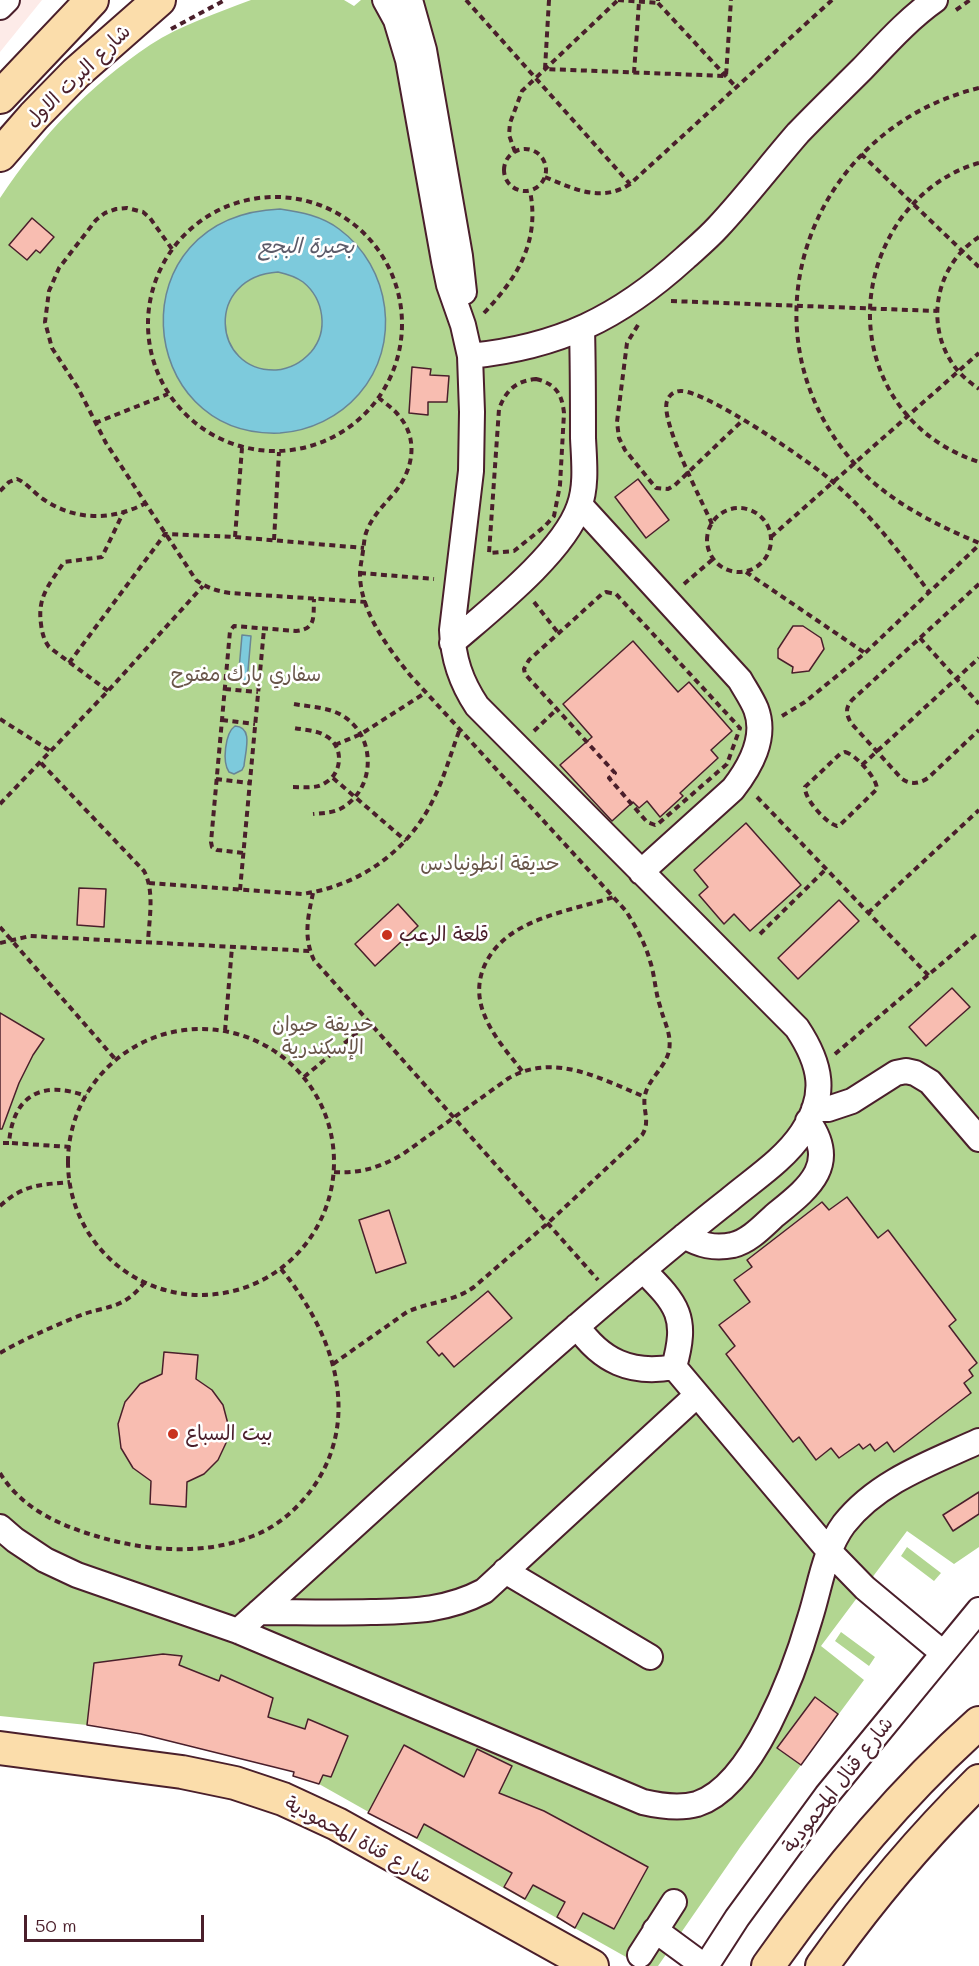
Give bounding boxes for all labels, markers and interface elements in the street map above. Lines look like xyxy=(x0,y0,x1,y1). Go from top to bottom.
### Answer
street label: شارع البرت الاول xyxy=(20,20,136,132)
water label: بحيرة البجع xyxy=(258,234,354,260)
park label: سفاري بارك مفتوح xyxy=(171,663,321,687)
park label: حديقة انطونيادس xyxy=(420,852,560,876)
place label: قلعة الرعب xyxy=(399,923,489,947)
marker: قلعة الرعب xyxy=(380,928,394,942)
park label: حديقة حيوان الإسكندرية xyxy=(272,1013,374,1060)
place label: بيت السباع xyxy=(185,1422,273,1446)
marker: بيت السباع xyxy=(166,1427,180,1441)
street label: شارع قنال المحمودية xyxy=(777,1712,899,1858)
street label: شارع قناة المحمودية xyxy=(281,1791,435,1889)
scale bar xyxy=(27,1903,207,1941)
text: 50 m xyxy=(35,1913,77,1937)

